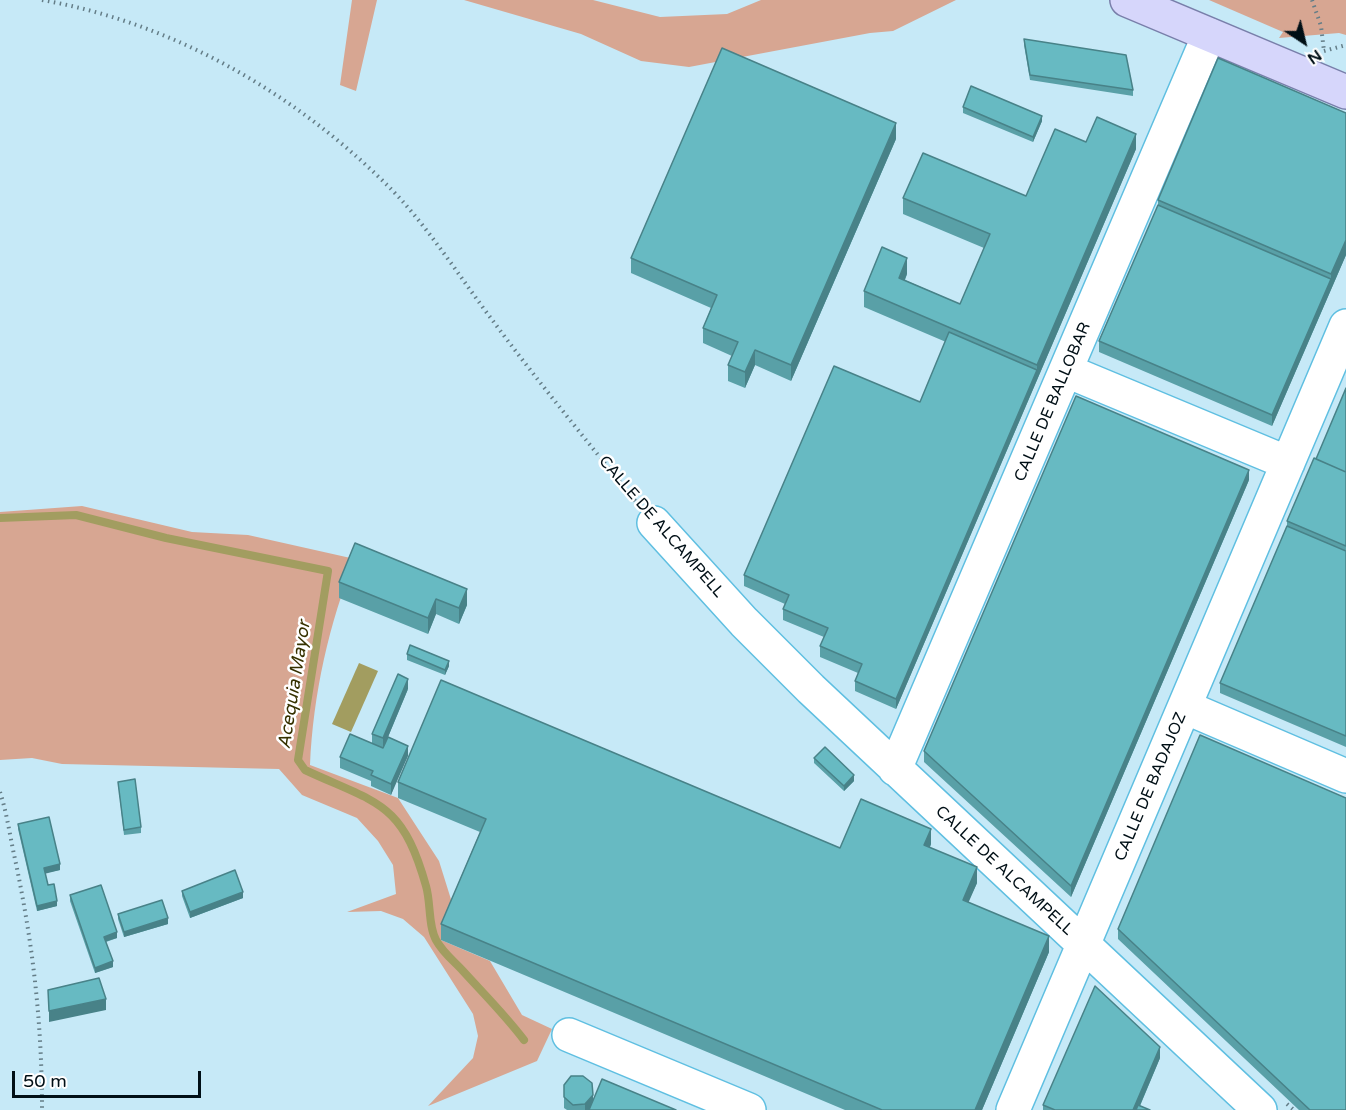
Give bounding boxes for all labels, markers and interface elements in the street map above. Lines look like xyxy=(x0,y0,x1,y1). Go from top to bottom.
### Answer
north arrow xyxy=(1274,12,1334,72)
text: N xyxy=(1303,45,1325,69)
street label: CALLE DE BALLOBAR xyxy=(1011,319,1095,485)
street label: CALLE DE ALCAMPELL xyxy=(594,452,728,602)
water label: Acequia Mayor xyxy=(274,619,316,751)
street label: CALLE DE BADAJOZ xyxy=(1111,710,1191,864)
street label: CALLE DE ALCAMPELL xyxy=(931,802,1077,940)
scale bar xyxy=(15,1059,204,1097)
text: 50 m xyxy=(23,1070,67,1092)

